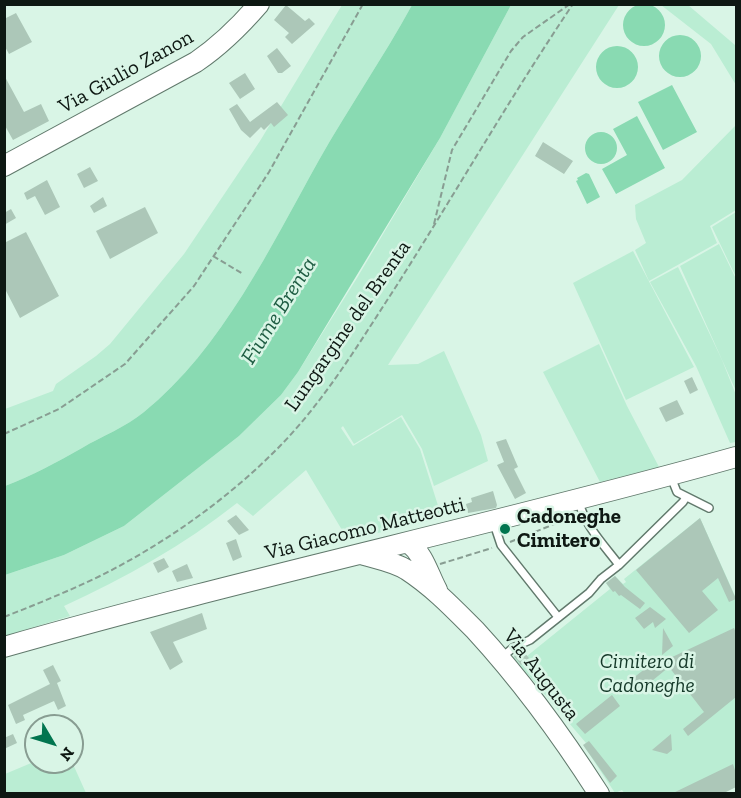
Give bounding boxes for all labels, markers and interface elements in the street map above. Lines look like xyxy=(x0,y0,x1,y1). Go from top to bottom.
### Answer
street label: Via Giulio Zanon xyxy=(54,25,198,119)
street label: Lungargine del Brenta xyxy=(280,236,416,416)
water label: Fiume Brenta xyxy=(236,253,322,369)
street label: Via Giacomo Matteotti xyxy=(263,492,467,566)
place label: Cadoneghe Cimitero xyxy=(517,504,621,554)
marker: Cadoneghe Cimitero xyxy=(498,522,512,536)
street label: Via Augusta xyxy=(497,624,585,726)
park label: Cimitero di Cadoneghe xyxy=(599,649,695,699)
north arrow xyxy=(24,714,84,774)
text: N xyxy=(56,744,78,765)

